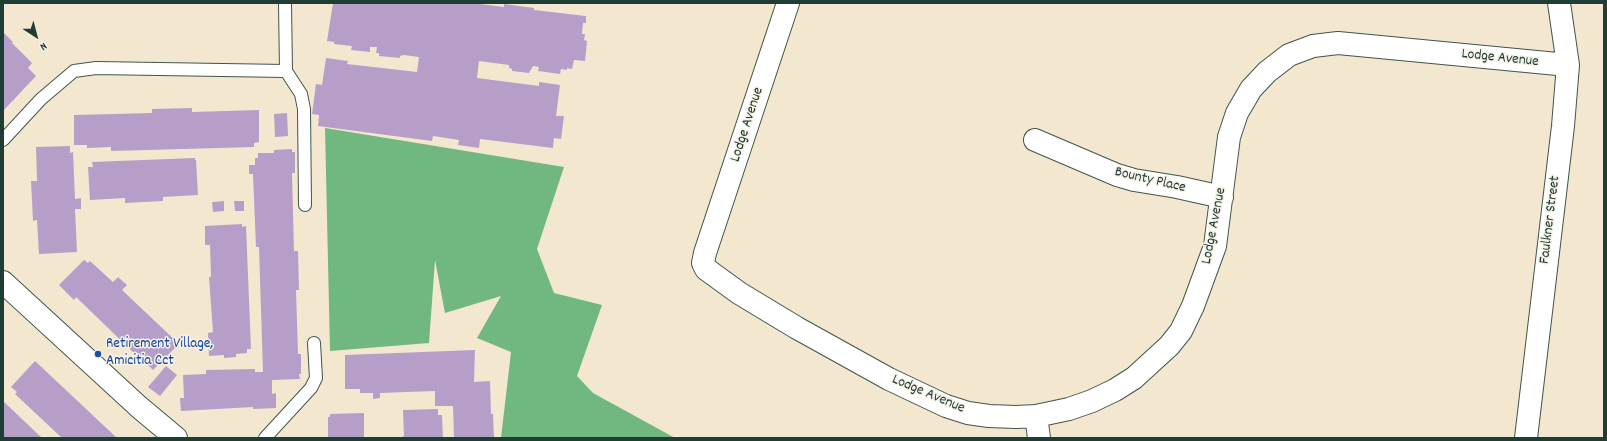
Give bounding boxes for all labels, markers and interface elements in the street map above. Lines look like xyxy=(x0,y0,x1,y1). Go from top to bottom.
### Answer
north arrow xyxy=(16,16,56,56)
text: N xyxy=(36,38,50,54)
street label: Lodge Avenue xyxy=(1461,46,1539,72)
street label: Lodge Avenue xyxy=(727,85,769,165)
street label: Bounty Place xyxy=(1113,164,1187,198)
street label: Faulkner Street xyxy=(1537,175,1565,265)
street label: Lodge Avenue xyxy=(1199,186,1231,266)
place label: Retirement Village, Amicitia Cct xyxy=(106,336,213,371)
marker: Retirement Village, Amicitia Cct xyxy=(93,349,103,359)
street label: Lodge Avenue xyxy=(889,372,967,418)

